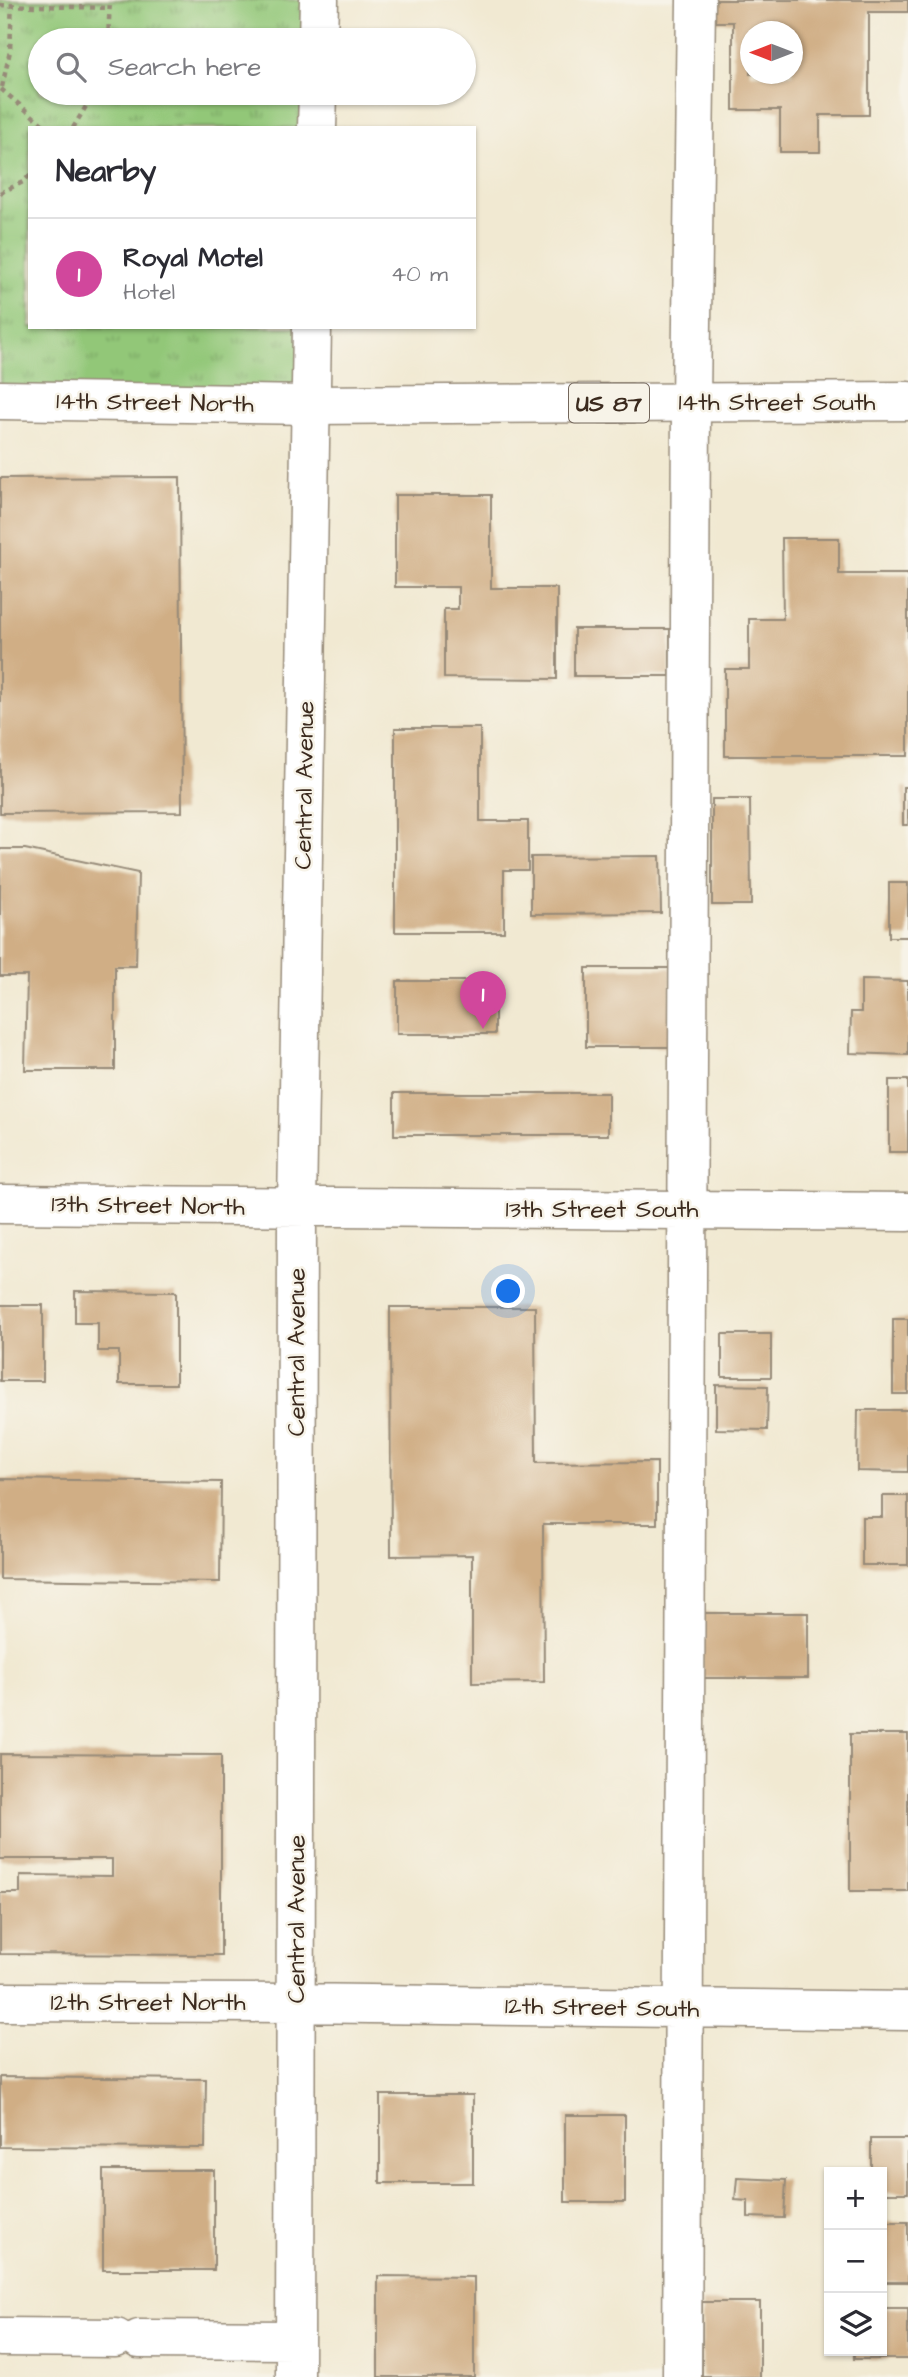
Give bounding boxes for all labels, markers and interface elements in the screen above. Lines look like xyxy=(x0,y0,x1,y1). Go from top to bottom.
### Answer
north arrow xyxy=(740,21,803,84)
search box xyxy=(28,28,476,105)
icon: search xyxy=(52,48,90,86)
text: Search here xyxy=(108,49,261,85)
text: Nearby xyxy=(56,151,156,193)
text: Royal Motel xyxy=(123,240,263,276)
text: 1 xyxy=(78,258,80,290)
text: 40 m xyxy=(391,258,448,290)
text: Hotel xyxy=(123,276,175,308)
street label: 14th Street North xyxy=(56,384,254,422)
road number: US 87 xyxy=(569,384,649,422)
street label: 14th Street South xyxy=(679,386,876,420)
street label: Central Avenue xyxy=(287,700,323,870)
pin: 1 xyxy=(460,971,506,1029)
street label: 13th Street North xyxy=(51,1187,245,1225)
street label: 13th Street South xyxy=(506,1193,699,1227)
street label: Central Avenue xyxy=(280,1268,314,1436)
your location xyxy=(491,1274,525,1308)
street label: Central Avenue xyxy=(280,1835,314,2003)
street label: 12th Street North xyxy=(50,1986,246,2020)
street label: 12th Street South xyxy=(505,1989,700,2027)
map controls xyxy=(824,2167,887,2356)
button: + xyxy=(824,2167,887,2230)
button: − xyxy=(824,2230,887,2293)
button: layers xyxy=(824,2293,887,2356)

